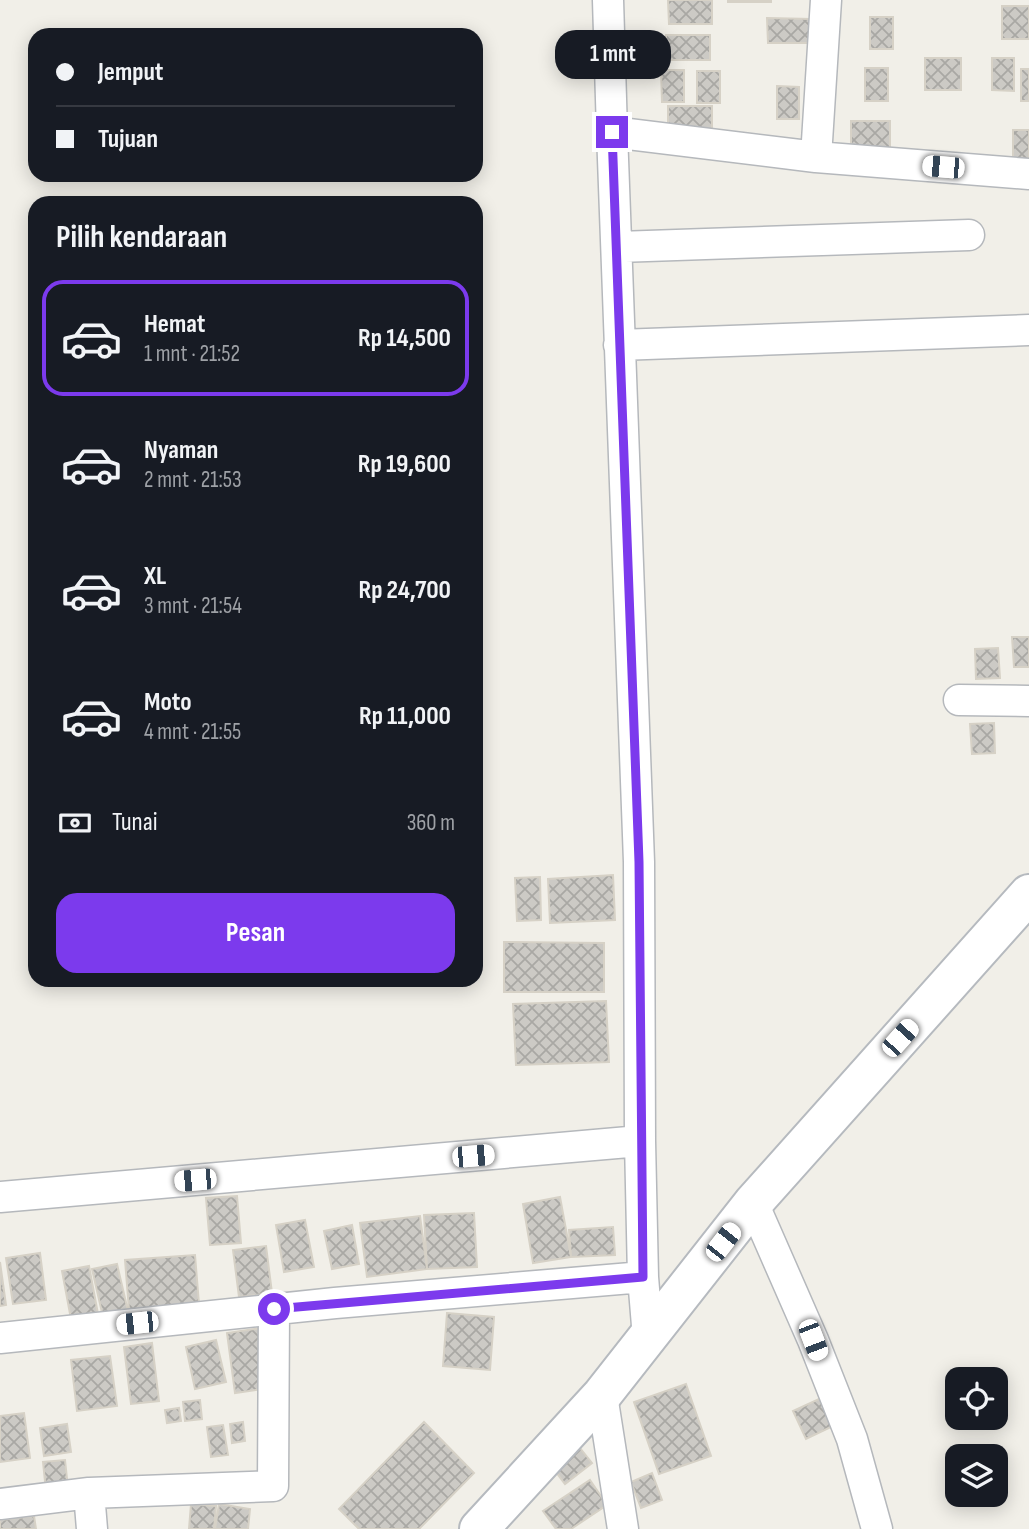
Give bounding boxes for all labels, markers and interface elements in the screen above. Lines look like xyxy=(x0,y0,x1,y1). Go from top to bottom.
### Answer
callout: 1 mnt xyxy=(554,31,670,80)
text: 1 mnt xyxy=(590,40,636,68)
text: Jemput xyxy=(98,57,163,88)
route end xyxy=(596,116,628,148)
text: Tujuan xyxy=(98,124,158,155)
car xyxy=(922,155,965,179)
text: Pilih kendaraan xyxy=(56,218,227,257)
icon: car xyxy=(60,307,123,370)
text: Hemat xyxy=(144,309,205,340)
text: Rp 14,500 xyxy=(358,323,451,354)
text: 1 mnt · 21:52 xyxy=(144,340,240,368)
icon: car xyxy=(60,433,123,496)
text: Nyaman xyxy=(144,435,218,466)
text: Rp 19,600 xyxy=(358,449,451,480)
text: 2 mnt · 21:53 xyxy=(144,466,242,494)
icon: car xyxy=(60,559,123,622)
text: XL xyxy=(144,561,166,592)
text: Rp 24,700 xyxy=(358,575,451,606)
text: 3 mnt · 21:54 xyxy=(144,592,242,620)
icon: car xyxy=(60,685,123,748)
text: Moto xyxy=(144,687,192,718)
text: Rp 11,000 xyxy=(359,701,451,732)
text: 4 mnt · 21:55 xyxy=(144,718,241,746)
icon: cash xyxy=(56,804,94,842)
text: Tunai xyxy=(112,807,158,838)
text: 360 m xyxy=(407,809,455,837)
button: Pesan xyxy=(56,893,455,973)
car xyxy=(879,1015,922,1061)
car xyxy=(452,1144,495,1168)
car xyxy=(174,1168,217,1192)
car xyxy=(702,1219,745,1265)
route start xyxy=(258,1293,290,1325)
car xyxy=(116,1310,159,1336)
car xyxy=(796,1317,831,1363)
map controls xyxy=(945,1367,1008,1507)
button: locate xyxy=(945,1367,1008,1430)
button: layers xyxy=(945,1444,1008,1507)

